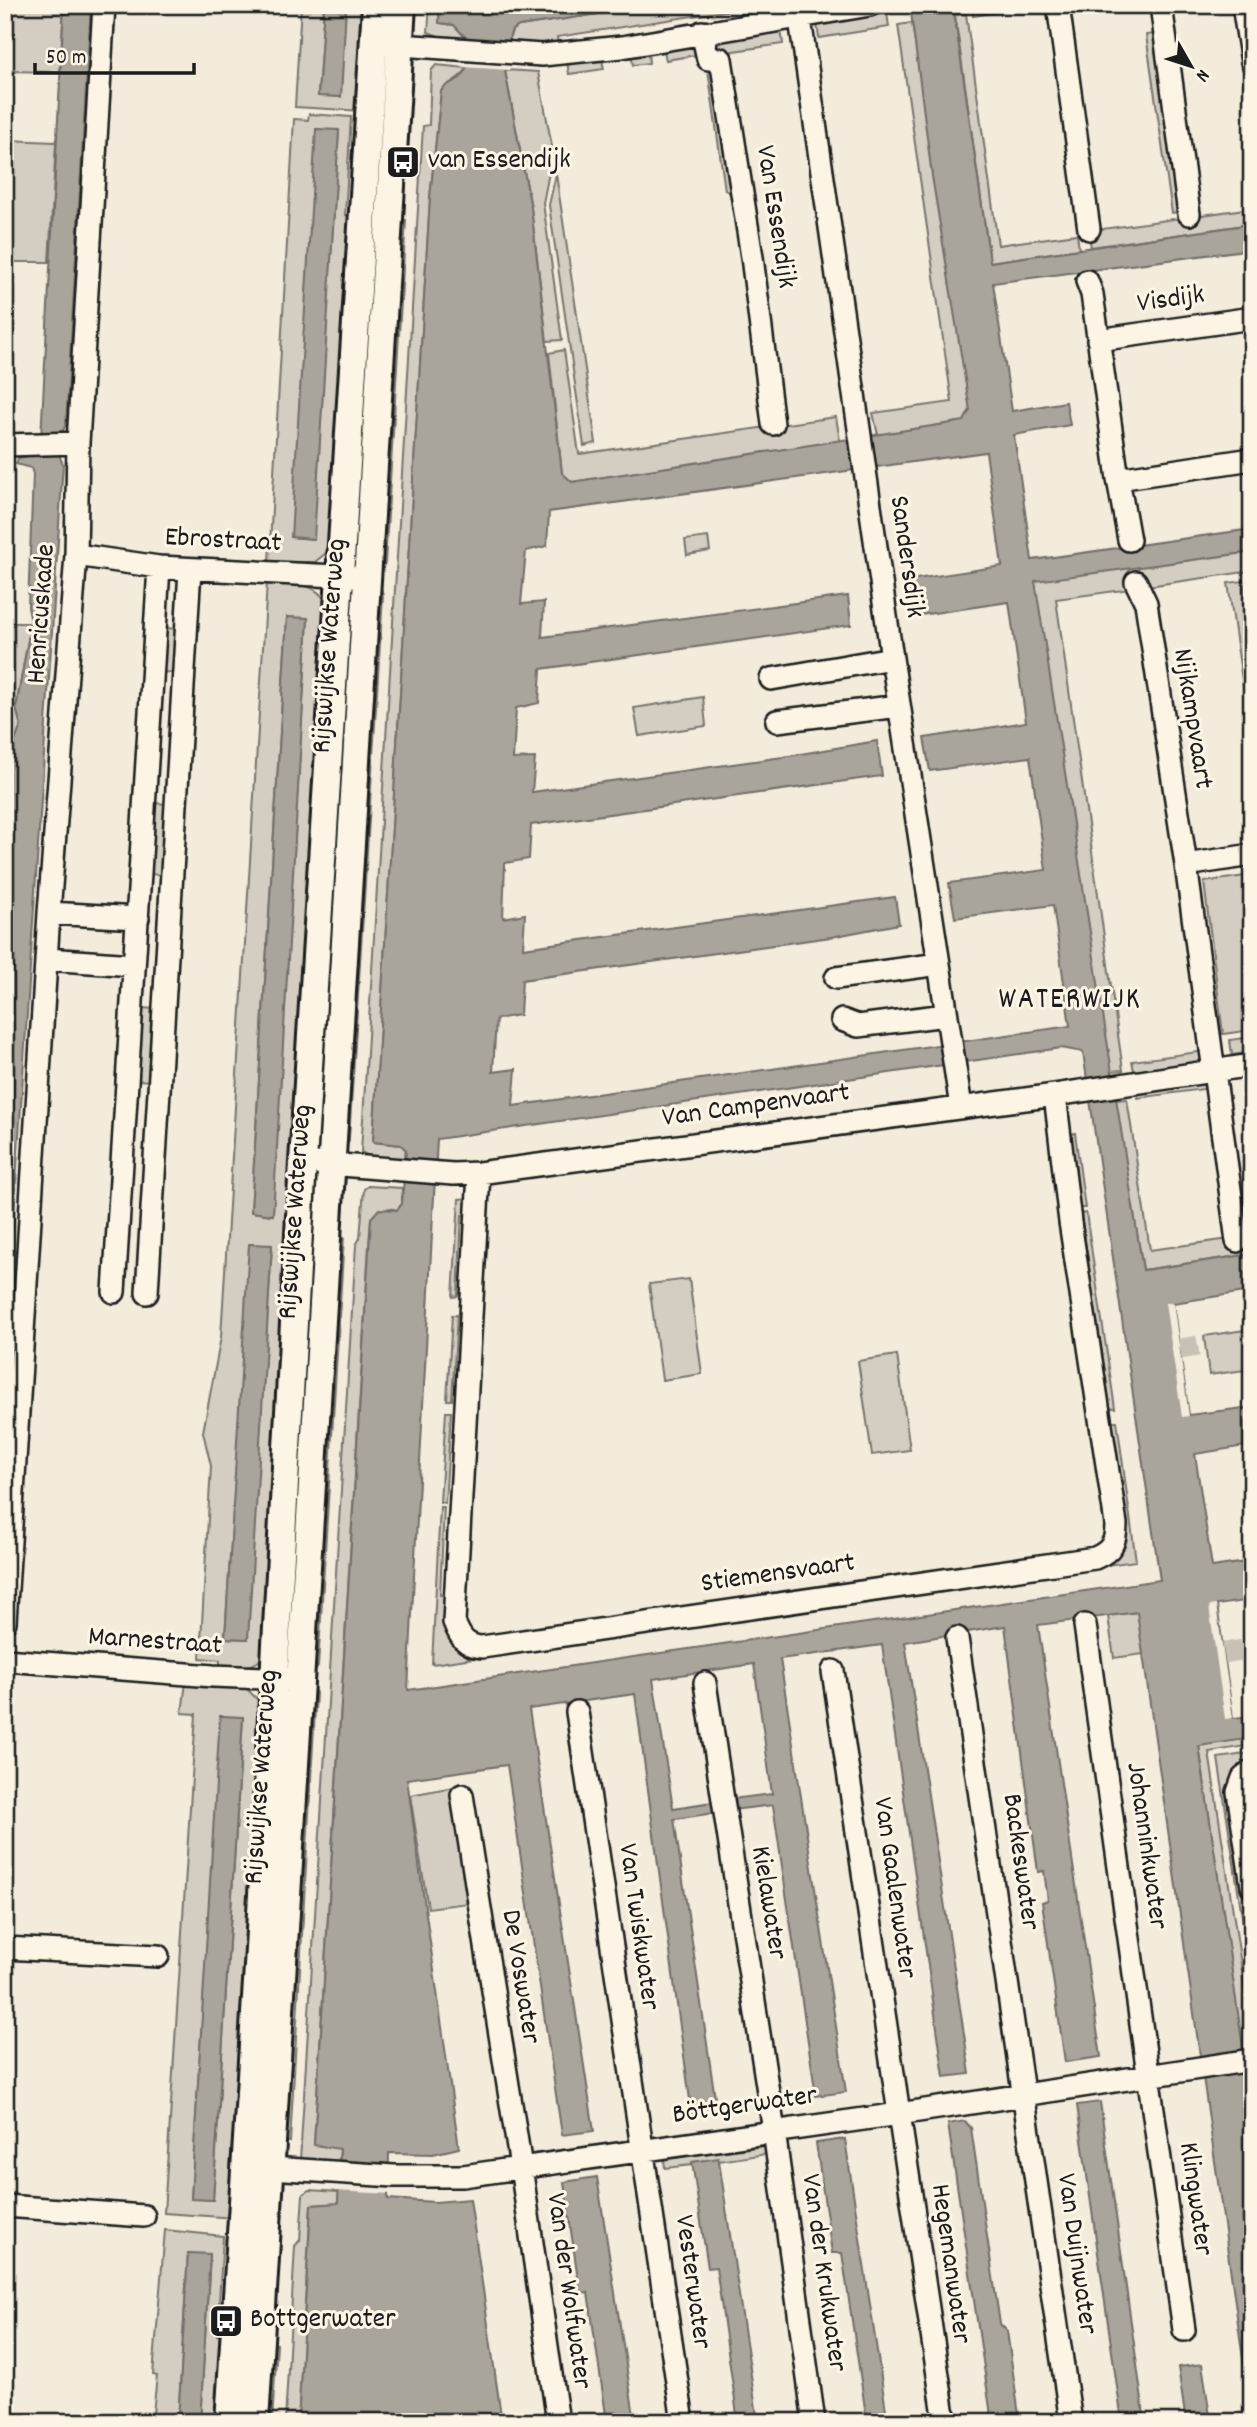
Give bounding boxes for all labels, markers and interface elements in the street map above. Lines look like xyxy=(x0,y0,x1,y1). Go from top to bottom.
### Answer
scale bar xyxy=(35,32,194,76)
north arrow xyxy=(1156,32,1226,102)
text: 50 m xyxy=(46,44,86,74)
text: N xyxy=(1188,62,1215,87)
place label: van Essendijk xyxy=(428,142,571,182)
street label: Van Essendijk xyxy=(743,142,805,292)
bus stop icon: van Essendijk xyxy=(384,143,422,181)
street label: Visdijk xyxy=(1135,277,1207,325)
street label: Sandersdijk xyxy=(877,493,933,621)
street label: Ebrostraat xyxy=(164,519,282,565)
street label: Rijswijkse Waterweg xyxy=(304,537,358,755)
street label: Henricuskade xyxy=(18,543,68,685)
street label: Nijkampvaart xyxy=(1160,646,1222,792)
district label: WATERWIJK xyxy=(998,980,1142,1023)
street label: Van Campenvaart xyxy=(660,1074,852,1140)
street label: Rijswijkse Waterweg xyxy=(270,1103,324,1321)
street label: Stiemensvaart xyxy=(698,1544,858,1606)
street label: Marnestraat xyxy=(87,1618,223,1668)
street label: Rijswijkse Waterweg xyxy=(236,1668,290,1886)
street label: Johanninkwater xyxy=(1113,1760,1177,1933)
street label: Backeswater xyxy=(990,1791,1048,1933)
street label: Van Gaalenwater xyxy=(860,1795,926,1982)
street label: Van Twiskwater xyxy=(606,1841,669,2013)
street label: Kielawater xyxy=(738,1843,796,1963)
street label: De Voswater xyxy=(489,1907,549,2047)
street label: Böttgerwater xyxy=(670,2077,820,2137)
street label: Klingwater xyxy=(1166,2140,1222,2259)
street label: Van Duijnwater xyxy=(1044,2171,1106,2338)
street label: Van der Krukwater xyxy=(788,2172,856,2375)
street label: Hegemanwater xyxy=(918,2182,980,2347)
street label: Van der Wolfwater xyxy=(533,2190,601,2392)
street label: Vesterwater xyxy=(662,2212,720,2352)
place label: Bottgerwater xyxy=(250,2301,396,2341)
bus stop icon: Bottgerwater xyxy=(207,2302,245,2340)

